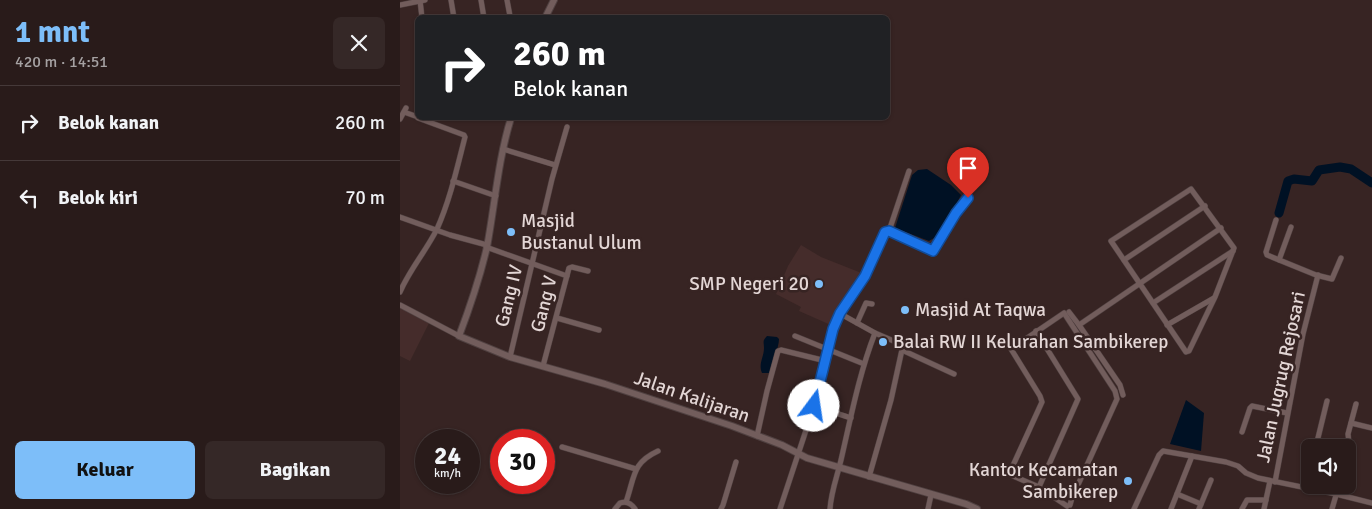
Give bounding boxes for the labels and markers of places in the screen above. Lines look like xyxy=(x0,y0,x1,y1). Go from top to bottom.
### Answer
pin xyxy=(947,147,989,198)
place label: Masjid Bustanul Ulum xyxy=(521,209,642,255)
marker: Masjid Bustanul Ulum xyxy=(505,226,517,238)
place label: SMP Negeri 20 xyxy=(689,272,809,296)
marker: SMP Negeri 20 xyxy=(813,278,825,290)
place label: Masjid At Taqwa xyxy=(915,298,1046,322)
marker: Masjid At Taqwa xyxy=(899,304,911,316)
place label: Balai RW II Kelurahan Sambikerep xyxy=(893,330,1168,354)
marker: Balai RW II Kelurahan Sambikerep xyxy=(877,336,889,348)
place label: Kantor Kecamatan Sambikerep xyxy=(969,458,1118,504)
marker: Kantor Kecamatan Sambikerep xyxy=(1122,475,1134,487)

